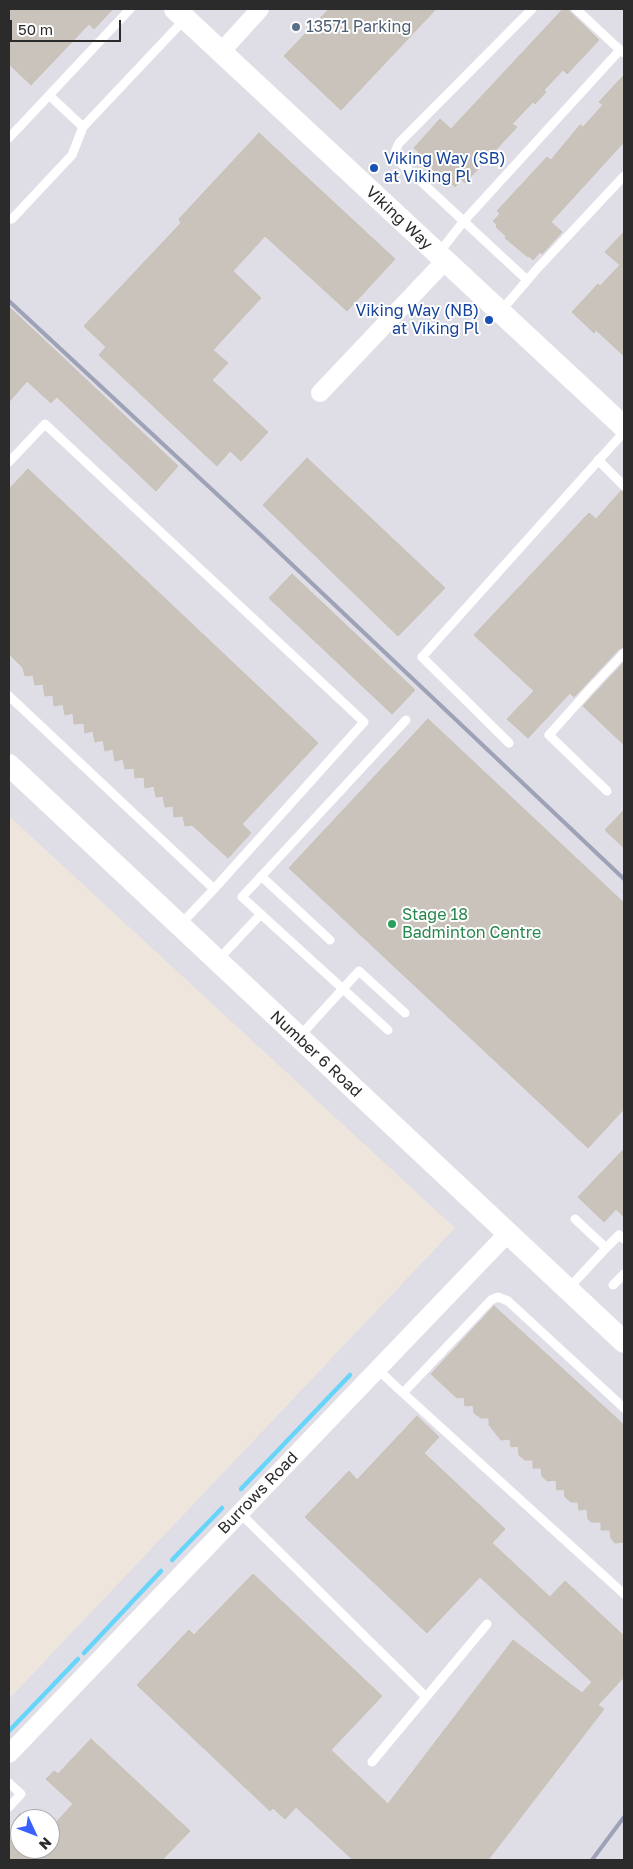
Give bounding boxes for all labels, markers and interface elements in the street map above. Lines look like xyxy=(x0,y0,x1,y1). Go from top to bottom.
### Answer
scale bar xyxy=(12,10,124,42)
place label: 13571 Parking xyxy=(306,17,411,37)
text: 50 m xyxy=(18,20,53,38)
marker: 13571 Parking xyxy=(290,21,302,33)
place label: Viking Way (SB) at Viking Pl xyxy=(384,149,506,187)
marker: Viking Way (SB) at Viking Pl xyxy=(368,162,380,174)
street label: Viking Way xyxy=(362,182,436,254)
place label: Viking Way (NB) at Viking Pl xyxy=(356,301,479,339)
marker: Viking Way (NB) at Viking Pl xyxy=(483,314,495,326)
place label: Stage 18 Badminton Centre xyxy=(402,905,541,943)
marker: Stage 18 Badminton Centre xyxy=(386,918,398,930)
street label: Number 6 Road xyxy=(266,1007,366,1101)
street label: Burrows Road xyxy=(214,1448,302,1538)
north arrow xyxy=(10,1809,60,1859)
text: N xyxy=(36,1834,55,1854)

